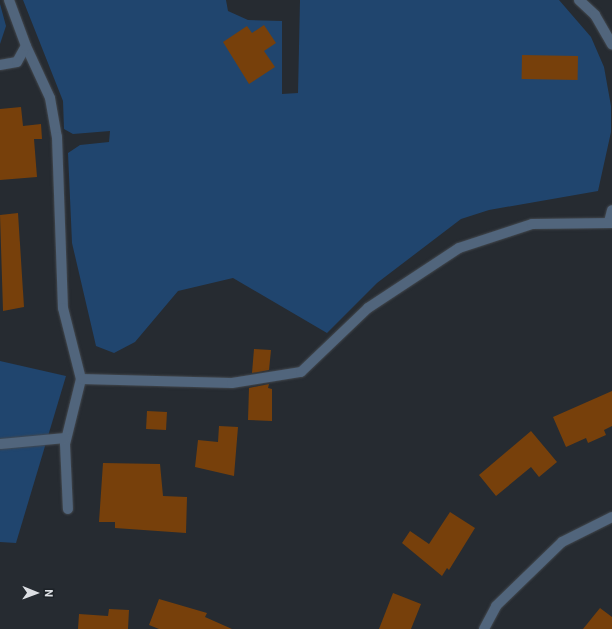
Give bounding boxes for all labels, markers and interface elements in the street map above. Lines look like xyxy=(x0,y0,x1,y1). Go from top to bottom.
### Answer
north arrow xyxy=(16,573,56,613)
text: N xyxy=(42,589,55,597)

